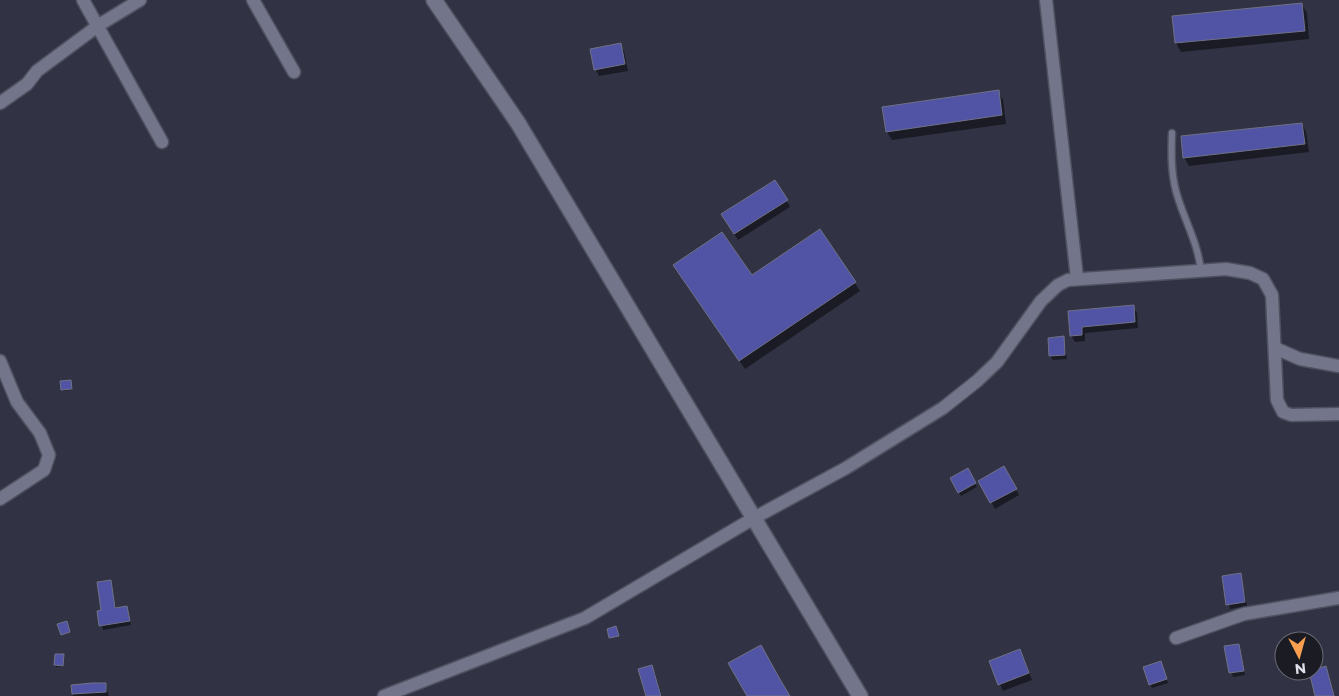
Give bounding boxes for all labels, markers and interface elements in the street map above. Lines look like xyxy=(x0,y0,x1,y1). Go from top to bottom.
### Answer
north arrow xyxy=(1274,631,1324,681)
text: N xyxy=(1294,659,1307,678)

